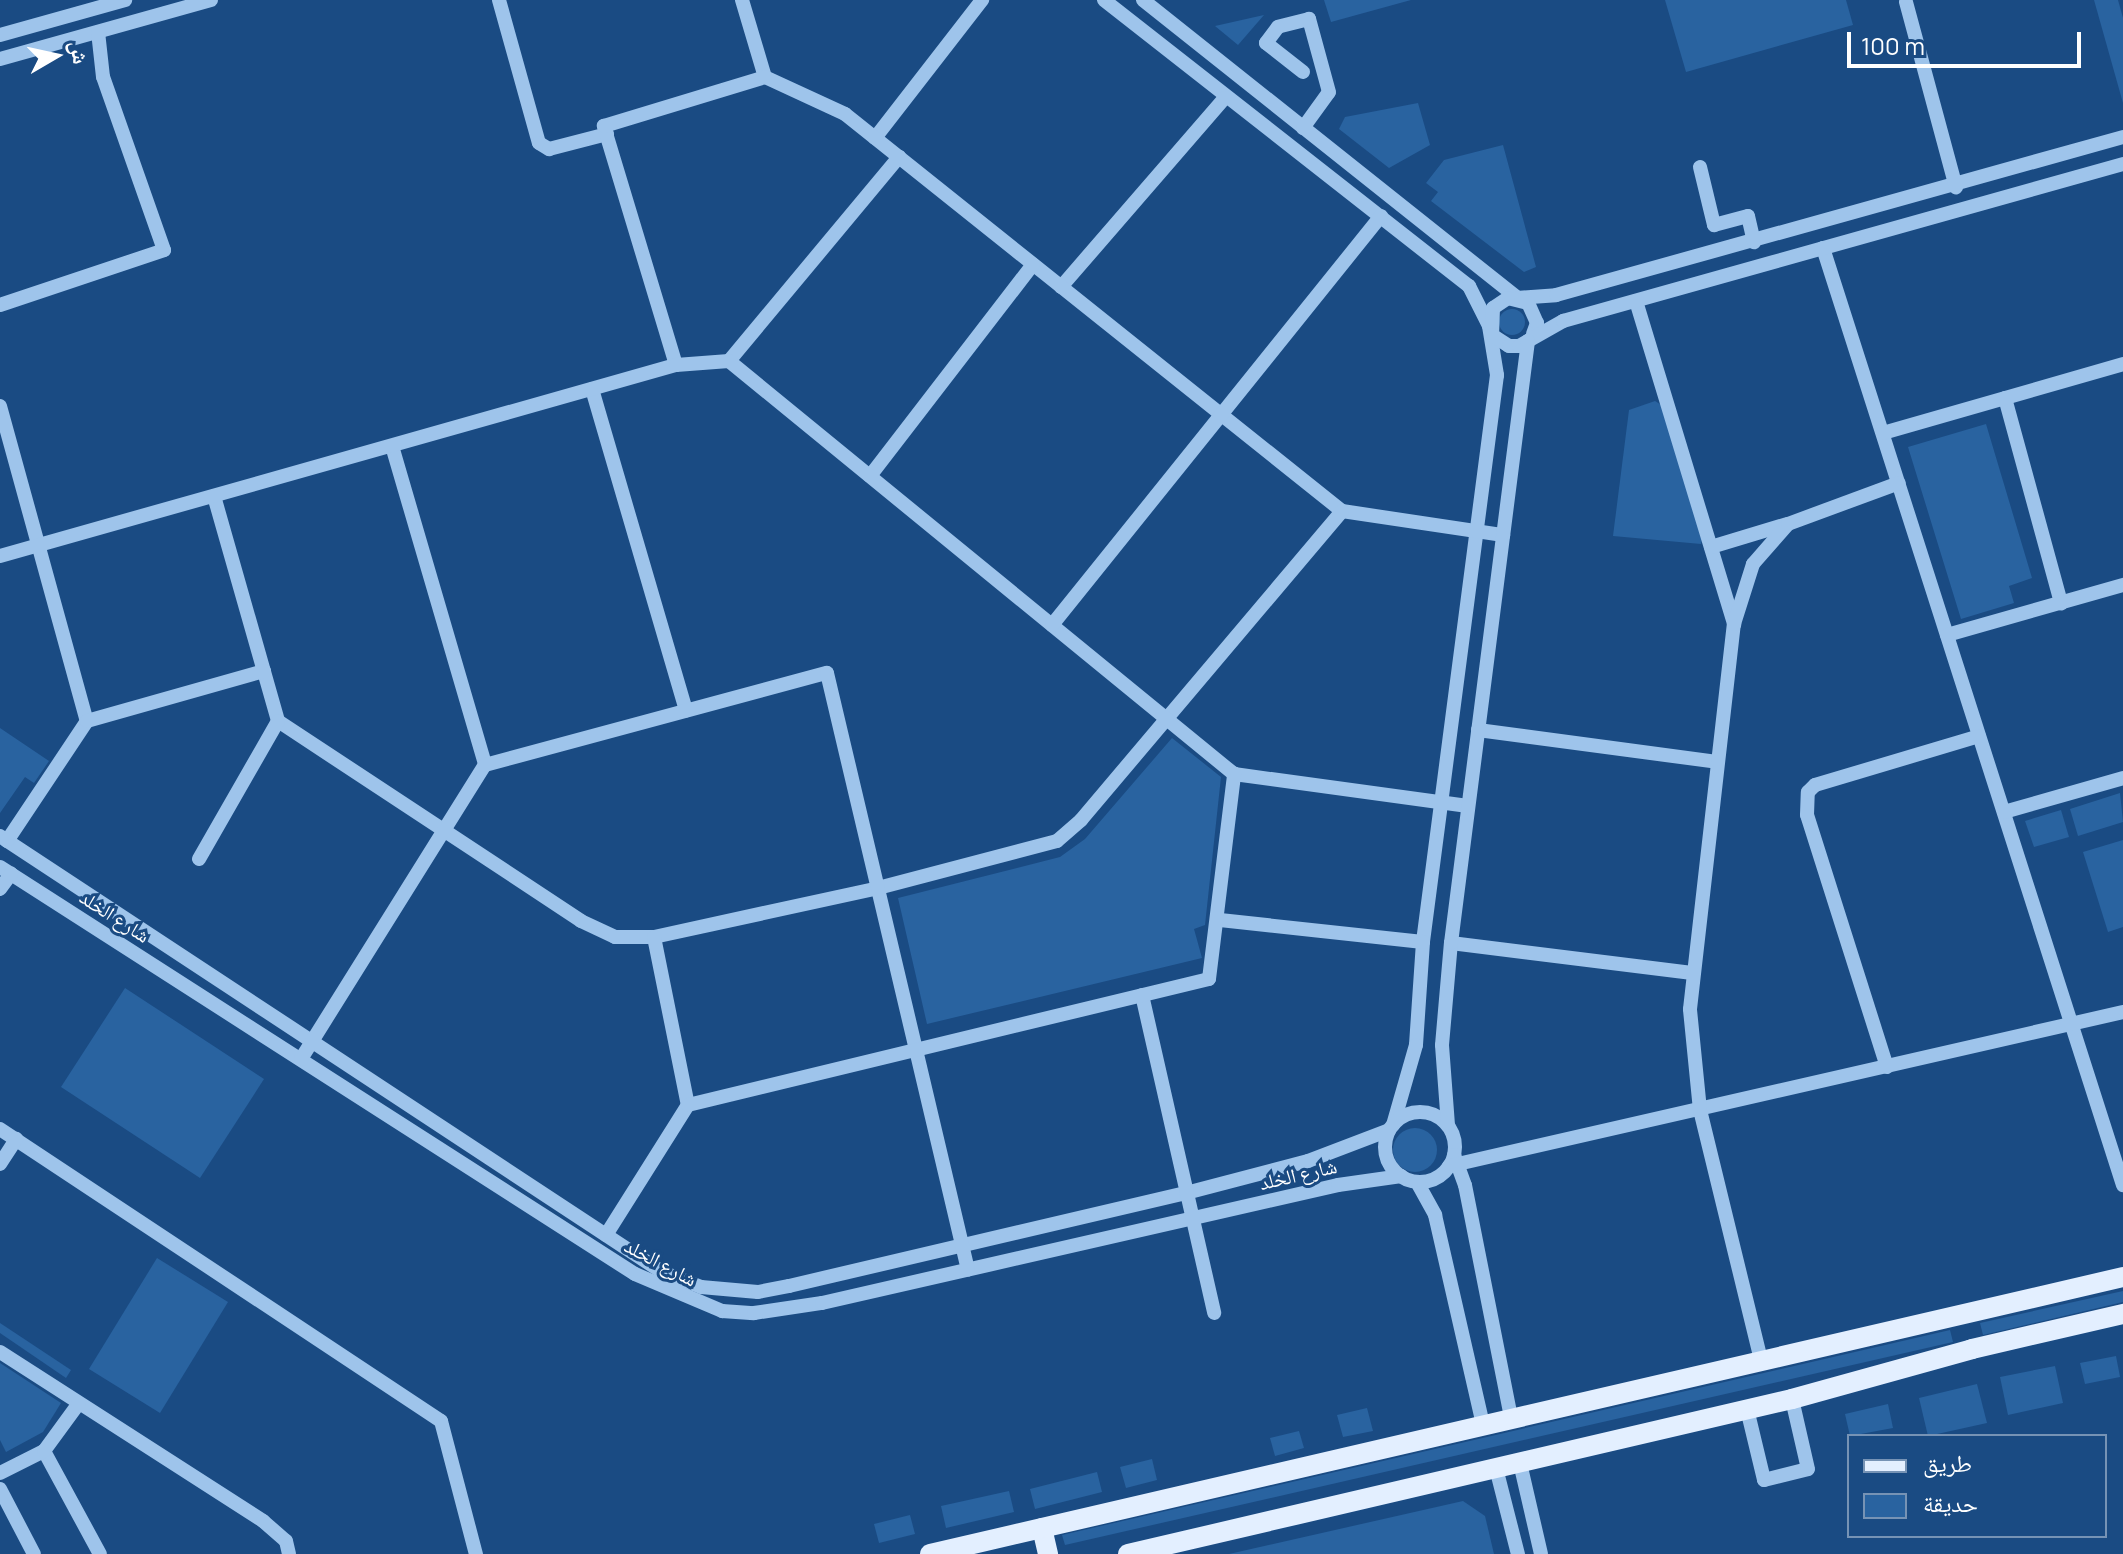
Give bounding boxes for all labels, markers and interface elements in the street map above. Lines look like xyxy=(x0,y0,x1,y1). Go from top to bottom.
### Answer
north arrow xyxy=(16,16,96,96)
scale bar xyxy=(1851,16,2085,66)
text: 100 m xyxy=(1861,29,1925,62)
text: ش xyxy=(63,38,96,66)
street label: شارع الخلد xyxy=(75,884,155,948)
street label: شارع الخلد xyxy=(1257,1153,1339,1195)
street label: شارع الخلد xyxy=(621,1233,701,1291)
legend xyxy=(1847,1434,2107,1538)
text: طريق xyxy=(1923,1446,1972,1479)
text: حديقة xyxy=(1923,1486,1978,1519)

